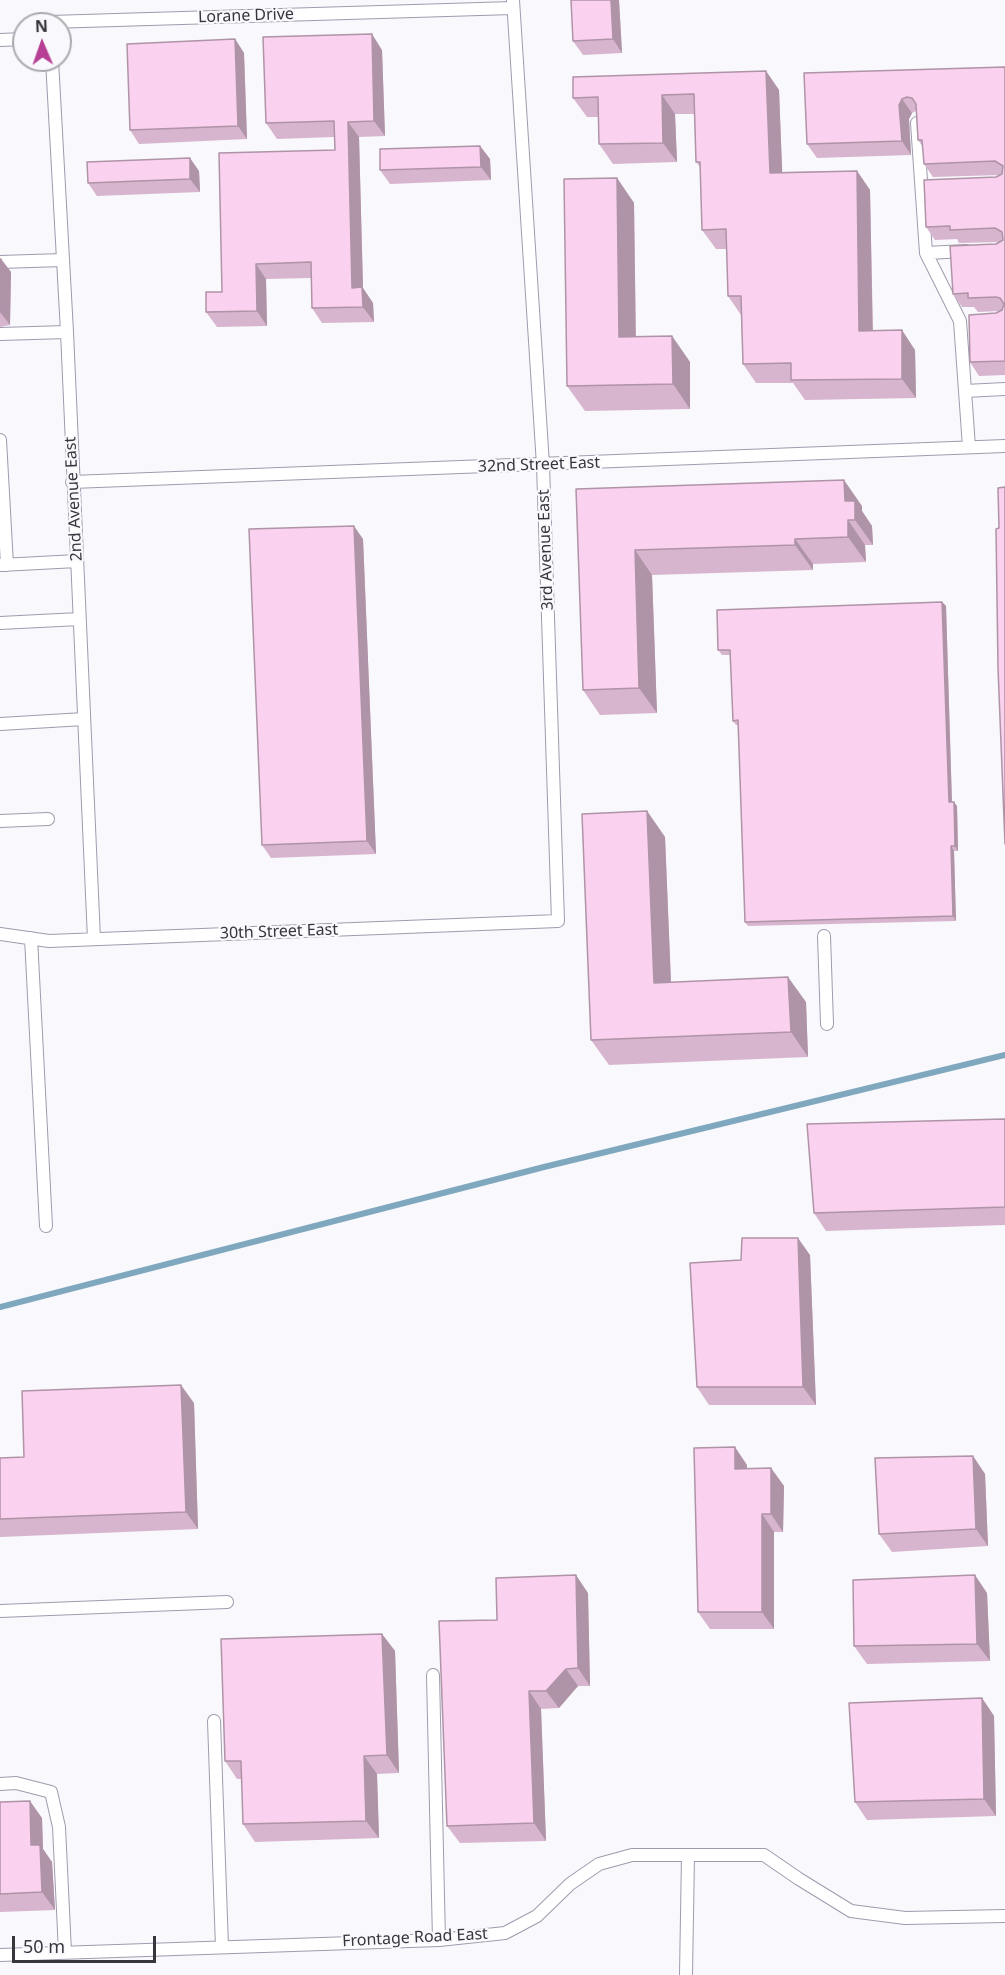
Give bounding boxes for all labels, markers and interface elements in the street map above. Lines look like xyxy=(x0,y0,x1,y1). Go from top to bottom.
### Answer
street label: Lorane Drive xyxy=(198,5,294,27)
north arrow xyxy=(12,12,72,72)
text: N xyxy=(35,15,48,37)
street label: 2nd Avenue East xyxy=(61,436,87,562)
street label: 32nd Street East xyxy=(478,453,600,477)
street label: 3rd Avenue East xyxy=(534,489,558,611)
street label: 30th Street East xyxy=(220,920,338,944)
scale bar xyxy=(15,1924,159,1962)
street label: Frontage Road East xyxy=(342,1925,488,1951)
text: 50 m xyxy=(23,1934,65,1958)

